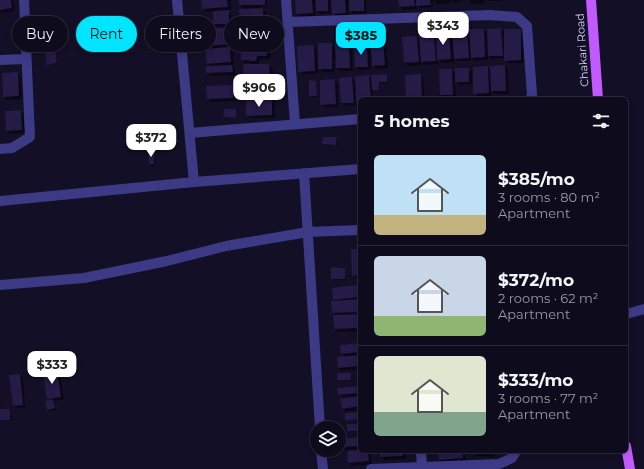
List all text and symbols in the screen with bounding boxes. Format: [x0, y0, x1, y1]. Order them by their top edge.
pin: $343 [419, 12, 467, 46]
street label: Chakari Road [572, 13, 592, 87]
chip: Buy [12, 16, 68, 52]
chip: Rent [76, 16, 137, 52]
chip: Filters [145, 16, 216, 52]
chip: New [224, 16, 284, 52]
text: $343 [427, 17, 459, 33]
pin: $385 [337, 22, 385, 56]
text: $385 [345, 27, 377, 43]
pin: $906 [235, 74, 283, 108]
text: $906 [242, 79, 276, 95]
icon: filters [590, 110, 612, 132]
text: 5 homes [374, 111, 450, 131]
pin: $372 [127, 124, 175, 158]
text: $372 [135, 129, 167, 145]
text: $385/mo [498, 169, 575, 189]
icon: home [406, 171, 454, 219]
text: 3 rooms · 80 m² [498, 189, 600, 205]
text: Apartment [498, 205, 570, 221]
text: $372/mo [498, 270, 574, 290]
icon: home [406, 272, 454, 320]
text: 2 rooms · 62 m² [498, 290, 598, 306]
text: Apartment [498, 306, 570, 322]
pin: $333 [28, 351, 76, 385]
text: $333 [36, 356, 68, 372]
text: $333/mo [498, 370, 573, 390]
icon: home [406, 372, 454, 420]
text: 3 rooms · 77 m² [498, 390, 598, 406]
text: Apartment [498, 406, 570, 422]
map controls [310, 421, 346, 457]
button: layers [310, 421, 346, 457]

